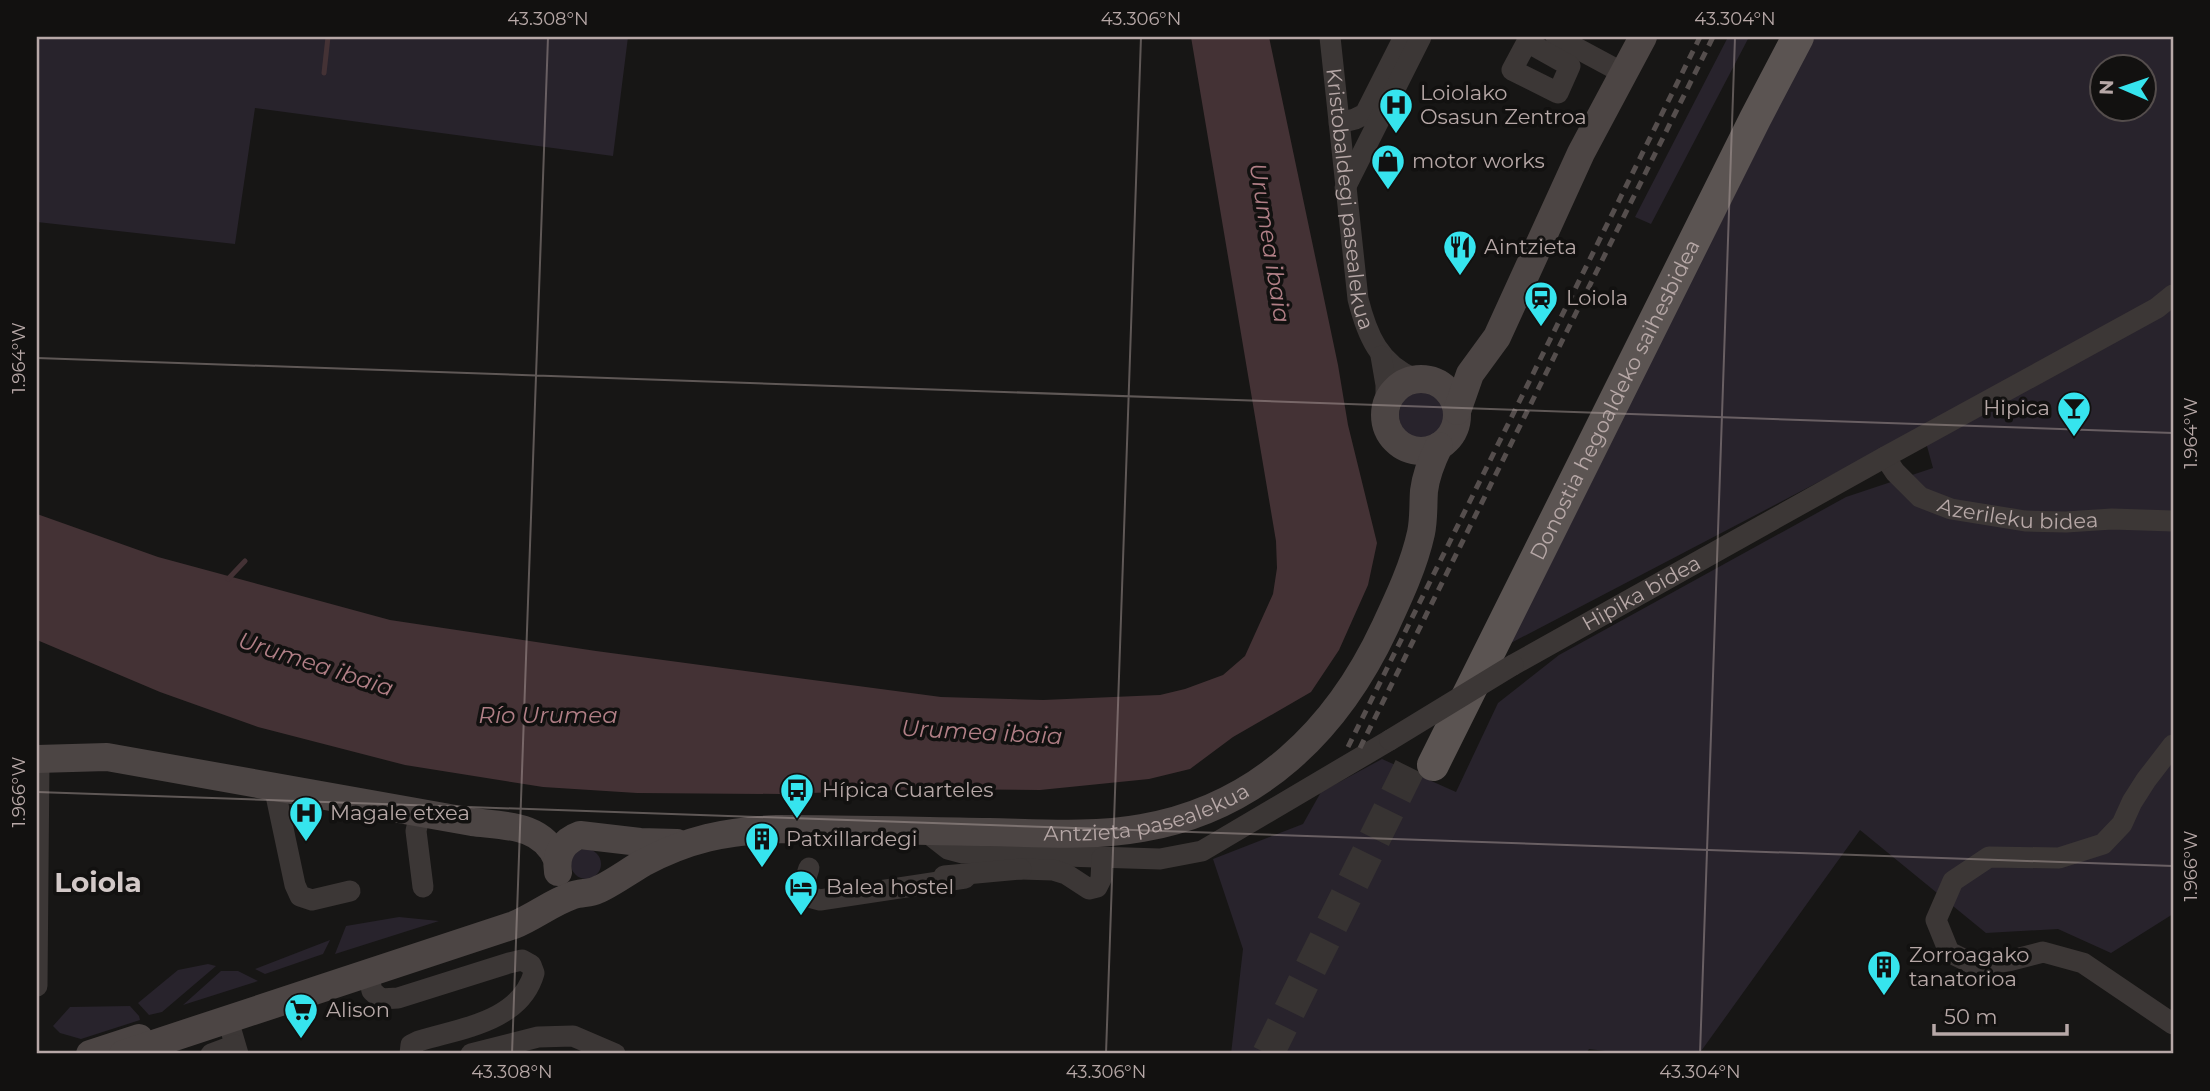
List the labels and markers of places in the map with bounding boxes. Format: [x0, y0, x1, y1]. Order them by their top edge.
place label: Loiolako Osasun Zentroa [1420, 80, 1587, 129]
hospital icon: Loiolako Osasun Zentroa [1377, 86, 1415, 135]
shop icon: motor works [1369, 142, 1407, 191]
place label: motor works [1412, 148, 1545, 173]
restaurant icon: Aintzieta [1441, 228, 1479, 277]
place label: Aintzieta [1484, 234, 1577, 259]
station icon: Loiola [1522, 279, 1560, 328]
place label: Loiola [1566, 285, 1628, 310]
bar icon: Hipica [2055, 389, 2093, 438]
place label: Hipica [1983, 395, 2050, 420]
bus stop icon: Hípica Cuarteles [778, 771, 816, 820]
place label: Hípica Cuarteles [822, 777, 993, 802]
hospital icon: Magale etxea [287, 794, 325, 843]
place label: Magale etxea [330, 800, 470, 825]
building icon: Patxillardegi [743, 820, 781, 869]
place label: Patxillardegi [786, 826, 917, 851]
hotel icon: Balea hostel [782, 868, 820, 917]
place label: Balea hostel [826, 874, 954, 899]
place label: Zorroagako tanatorioa [1909, 942, 2029, 991]
building icon: Zorroagako tanatorioa [1865, 948, 1903, 997]
supermarket icon: Alison [282, 991, 320, 1040]
place label: Alison [326, 997, 390, 1022]

